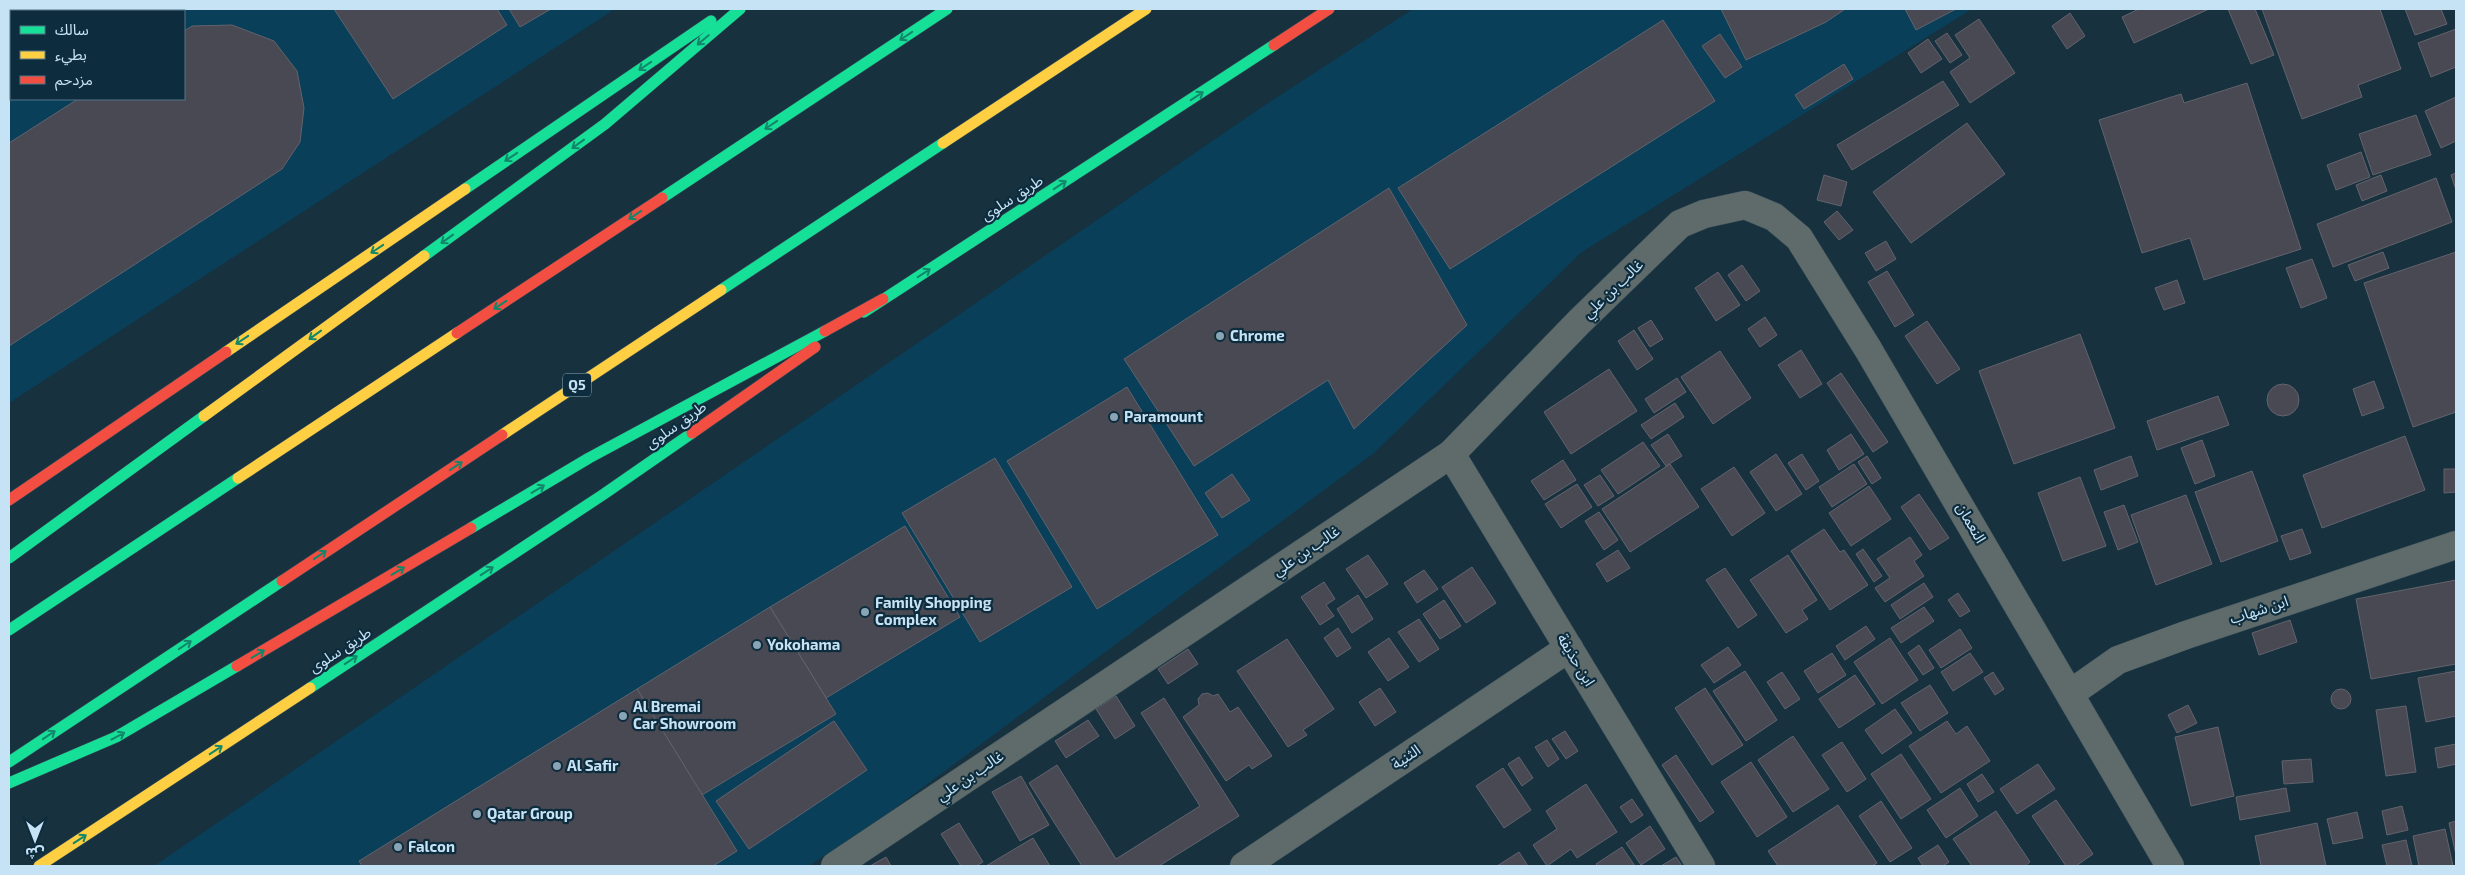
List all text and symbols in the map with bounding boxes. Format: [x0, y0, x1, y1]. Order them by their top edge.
legend [10, 10, 185, 100]
text: سالك [55, 20, 89, 38]
one-way arrow [899, 31, 913, 41]
one-way arrow [697, 35, 710, 46]
text: بطيء [55, 45, 87, 66]
one-way arrow [638, 61, 652, 71]
text: مزدحم [55, 70, 93, 91]
one-way arrow [1189, 91, 1203, 101]
one-way arrow [764, 121, 778, 131]
one-way arrow [571, 139, 585, 149]
one-way arrow [504, 152, 518, 162]
street label: طريق سلوى [977, 170, 1047, 226]
one-way arrow [1053, 179, 1067, 190]
one-way arrow [628, 210, 642, 220]
one-way arrow [441, 234, 454, 245]
one-way arrow [370, 244, 384, 254]
street label: غالب بن علي [1578, 255, 1649, 324]
one-way arrow [916, 267, 930, 277]
one-way arrow [493, 300, 507, 310]
place label: Chrome [1230, 326, 1285, 344]
one-way arrow [308, 330, 322, 340]
marker: Chrome [1214, 330, 1226, 342]
one-way arrow [236, 335, 250, 345]
road number: Q5 [563, 374, 591, 396]
street label: طريق سلوى [641, 397, 711, 453]
place label: Paramount [1124, 407, 1203, 425]
marker: Paramount [1108, 411, 1120, 423]
one-way arrow [449, 460, 463, 471]
one-way arrow [530, 483, 544, 493]
street label: النعمان [1952, 499, 1991, 546]
street label: غالب بن علي [1269, 521, 1345, 582]
one-way arrow [313, 550, 327, 560]
one-way arrow [390, 566, 404, 576]
one-way arrow [480, 566, 494, 576]
street label: ابن شهاب [2227, 591, 2291, 628]
place label: Family Shopping Complex [875, 593, 992, 628]
marker: Family Shopping Complex [859, 606, 871, 618]
street label: طريق سلوى [305, 622, 375, 678]
street label: ابن حذيفة [1553, 630, 1599, 689]
place label: Yokohama [767, 635, 840, 653]
marker: Yokohama [751, 639, 763, 651]
one-way arrow [178, 640, 192, 650]
one-way arrow [250, 648, 264, 658]
one-way arrow [344, 655, 358, 665]
place label: Al Bremai Car Showroom [633, 697, 736, 732]
marker: Al Bremai Car Showroom [617, 710, 629, 722]
one-way arrow [42, 730, 56, 740]
one-way arrow [110, 731, 125, 741]
street label: الثنية [1388, 740, 1423, 772]
one-way arrow [208, 745, 222, 755]
street label: غالب بن علي [933, 746, 1009, 807]
place label: Al Safir [567, 756, 619, 774]
marker: Al Safir [551, 760, 563, 772]
place label: Qatar Group [487, 804, 573, 823]
marker: Qatar Group [471, 808, 483, 820]
north arrow [10, 815, 60, 865]
one-way arrow [73, 834, 87, 845]
place label: Falcon [408, 837, 455, 855]
marker: Falcon [392, 841, 404, 853]
text: ش [25, 845, 45, 862]

